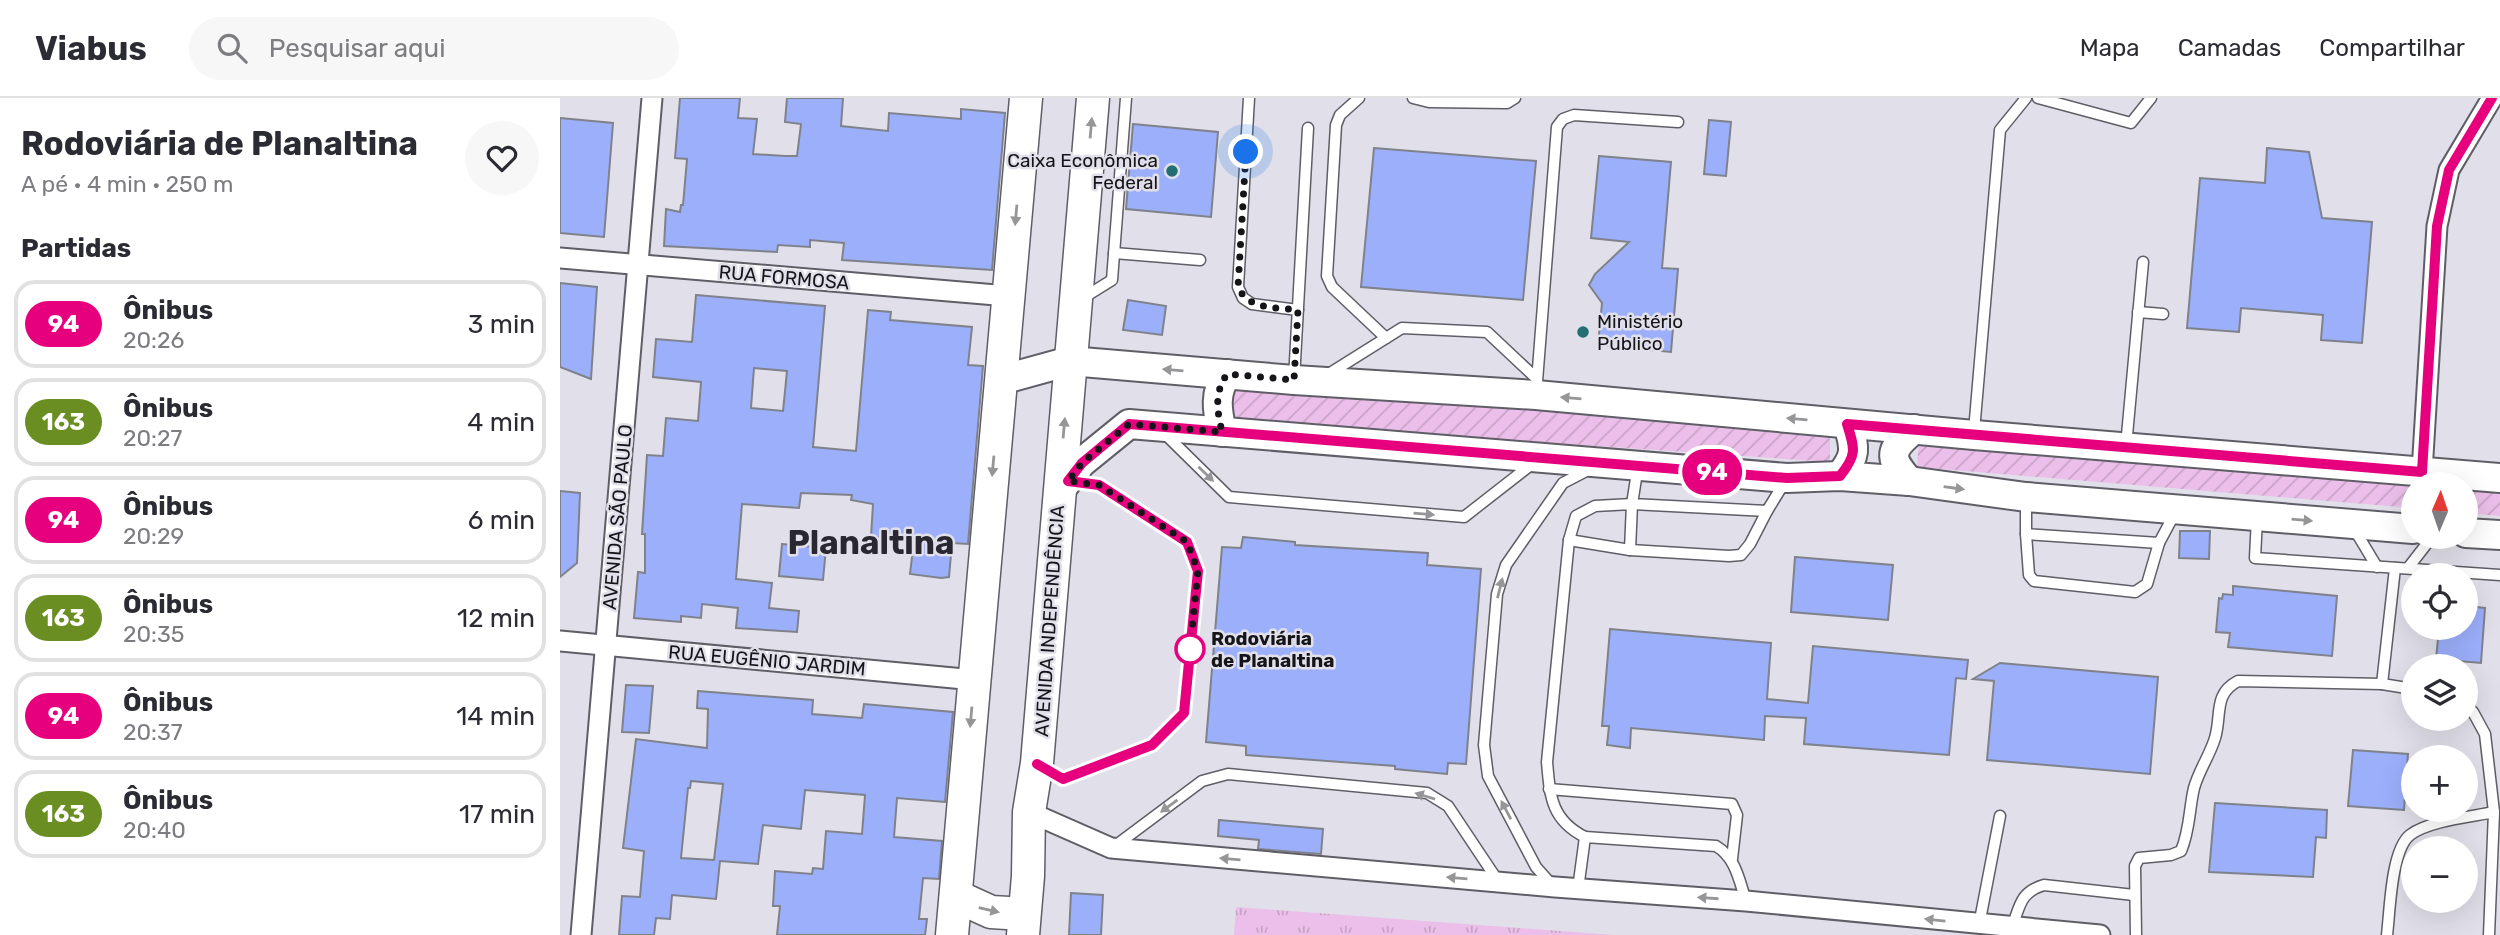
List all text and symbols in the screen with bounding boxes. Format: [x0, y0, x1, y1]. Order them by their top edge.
search box [189, 17, 679, 80]
text: Viabus [35, 29, 147, 68]
icon: search [213, 29, 251, 67]
text: Pesquisar aqui [269, 33, 446, 64]
text: Mapa [2080, 34, 2140, 62]
text: Camadas [2178, 34, 2281, 62]
text: Compartilhar [2319, 34, 2465, 62]
one-way arrow [1086, 117, 1097, 139]
button: heart [465, 121, 539, 195]
text: Rodoviária de Planaltina [21, 124, 418, 163]
your location [1228, 134, 1263, 169]
place label: Caixa Econômica Federal [1007, 149, 1158, 194]
marker: Caixa Econômica Federal [1164, 163, 1180, 179]
text: A pé · 4 min · 250 m [21, 170, 233, 198]
one-way arrow [1010, 204, 1021, 226]
text: Partidas [21, 233, 131, 264]
street label: RUA FORMOSA [718, 260, 850, 295]
text: Ônibus [123, 295, 213, 326]
text: 3 min [468, 309, 535, 340]
text: 94 [48, 310, 79, 338]
place label: Ministério Público [1597, 310, 1683, 355]
marker: Ministério Público [1575, 324, 1591, 340]
text: 20:26 [123, 326, 184, 354]
one-way arrow [1162, 364, 1184, 375]
one-way arrow [1560, 392, 1582, 403]
text: Ônibus [123, 393, 213, 424]
text: 4 min [467, 407, 535, 438]
text: 163 [42, 408, 85, 436]
one-way arrow [1786, 413, 1808, 424]
one-way arrow [1059, 417, 1070, 439]
street label: AVENIDA SÃO PAULO [598, 423, 637, 611]
text: 20:27 [123, 424, 182, 452]
line badge: 94 [1680, 449, 1744, 495]
one-way arrow [987, 455, 998, 477]
text: 94 [1696, 458, 1728, 486]
one-way arrow [1197, 466, 1214, 482]
north arrow [2401, 472, 2478, 550]
map controls [2401, 472, 2478, 913]
one-way arrow [1943, 482, 1965, 493]
text: Ônibus [123, 491, 213, 522]
street label: AVENIDA INDEPENDÊNCIA [1030, 504, 1069, 738]
text: 6 min [468, 505, 535, 536]
text: 94 [48, 506, 79, 534]
one-way arrow [1413, 509, 1435, 520]
one-way arrow [2291, 515, 2313, 526]
text: 20:29 [123, 522, 184, 550]
district label: Planaltina [788, 523, 954, 562]
button: locate [2401, 563, 2478, 640]
one-way arrow [1495, 577, 1505, 598]
text: Ônibus [123, 589, 213, 620]
text: 12 min [457, 603, 535, 634]
text: 163 [42, 604, 85, 632]
text: 20:35 [123, 620, 184, 648]
place label: Rodoviária de Planaltina [1211, 627, 1334, 672]
marker: Rodoviária de Planaltina [1175, 634, 1205, 664]
street label: RUA EUGÊNIO JARDIM [667, 640, 867, 681]
button: layers [2401, 654, 2478, 731]
text: Ônibus [123, 687, 213, 718]
text: 14 min [456, 701, 535, 732]
text: 94 [48, 702, 79, 730]
one-way arrow [966, 706, 977, 728]
text: 20:37 [123, 718, 183, 746]
button: + [2401, 745, 2478, 822]
text: Ônibus [123, 785, 213, 816]
one-way arrow [1414, 790, 1435, 800]
one-way arrow [1160, 798, 1178, 812]
text: 17 min [459, 799, 535, 830]
text: 163 [42, 800, 85, 828]
one-way arrow [1500, 800, 1512, 820]
text: 20:40 [123, 816, 186, 844]
button: − [2401, 836, 2478, 913]
one-way arrow [1219, 853, 1241, 864]
one-way arrow [1446, 873, 1468, 884]
one-way arrow [1697, 892, 1719, 903]
one-way arrow [978, 904, 1000, 915]
one-way arrow [1923, 914, 1945, 925]

